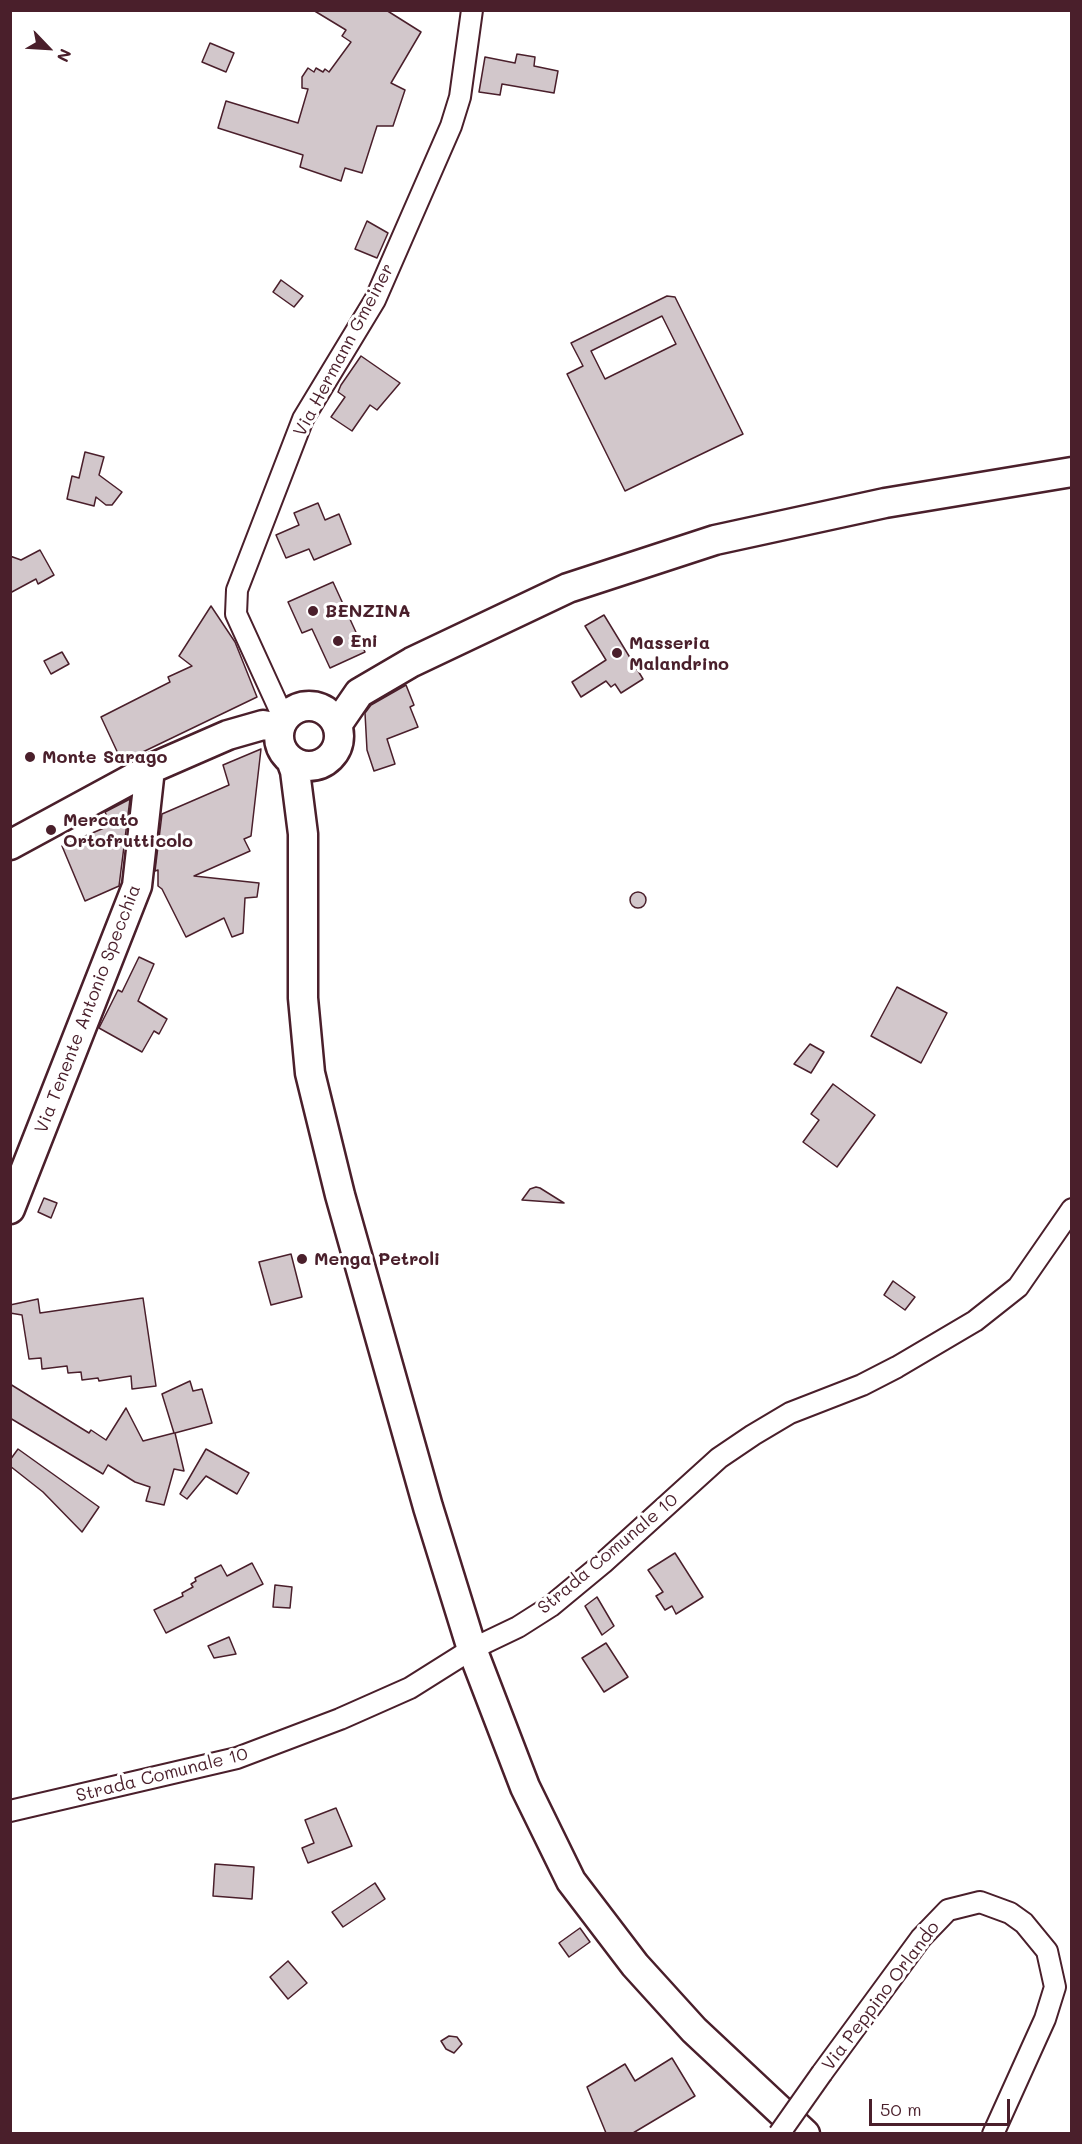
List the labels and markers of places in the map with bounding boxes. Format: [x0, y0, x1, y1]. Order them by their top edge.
place label: BENZINA [325, 600, 410, 622]
marker: BENZINA [306, 604, 320, 618]
place label: Eni [350, 630, 378, 652]
place label: Masseria Malandrino [629, 632, 729, 674]
marker: Eni [331, 634, 345, 648]
marker: Masseria Malandrino [610, 646, 624, 660]
place label: Monte Sarago [42, 746, 167, 768]
marker: Monte Sarago [23, 750, 37, 764]
place label: Mercato Ortofrutticolo [63, 809, 193, 852]
marker: Mercato Ortofrutticolo [44, 823, 58, 837]
place label: Menga Petroli [314, 1248, 440, 1270]
marker: Menga Petroli [295, 1252, 309, 1266]

